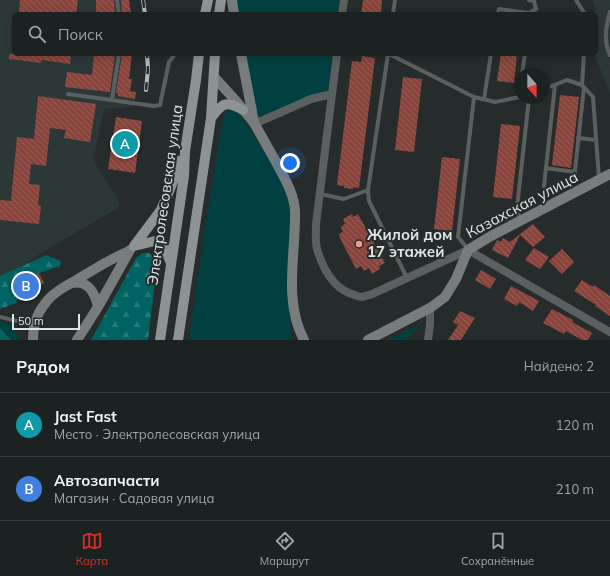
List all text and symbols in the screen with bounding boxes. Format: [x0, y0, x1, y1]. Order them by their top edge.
search box [12, 12, 598, 56]
icon: search [26, 23, 48, 45]
text: Поиск [58, 25, 103, 44]
north arrow [514, 68, 550, 104]
street label: Электролесовская улица [142, 103, 187, 287]
pin: A [112, 129, 138, 159]
your location [280, 153, 300, 173]
street label: Казахская улица [462, 167, 581, 242]
place label: Жилой дом 17 этажей [367, 225, 452, 261]
marker: Жилой дом 17 этажей [354, 239, 364, 249]
pin: B [13, 271, 39, 301]
scale bar [12, 312, 80, 331]
text: 50 m [18, 314, 44, 328]
text: Рядом [16, 356, 70, 377]
text: Найдено: 2 [524, 358, 594, 374]
text: Jast Fast [54, 407, 117, 426]
text: A [24, 417, 34, 433]
text: 120 m [556, 417, 594, 433]
text: Место · Электролесовская улица [54, 426, 260, 442]
text: Автозапчасти [54, 471, 160, 490]
text: B [25, 481, 33, 497]
text: 210 m [556, 481, 594, 497]
text: Магазин · Садовая улица [54, 490, 214, 506]
tab: Карта [76, 530, 108, 568]
tab: Маршрут [260, 530, 309, 568]
tab: Сохранённые [461, 530, 534, 568]

